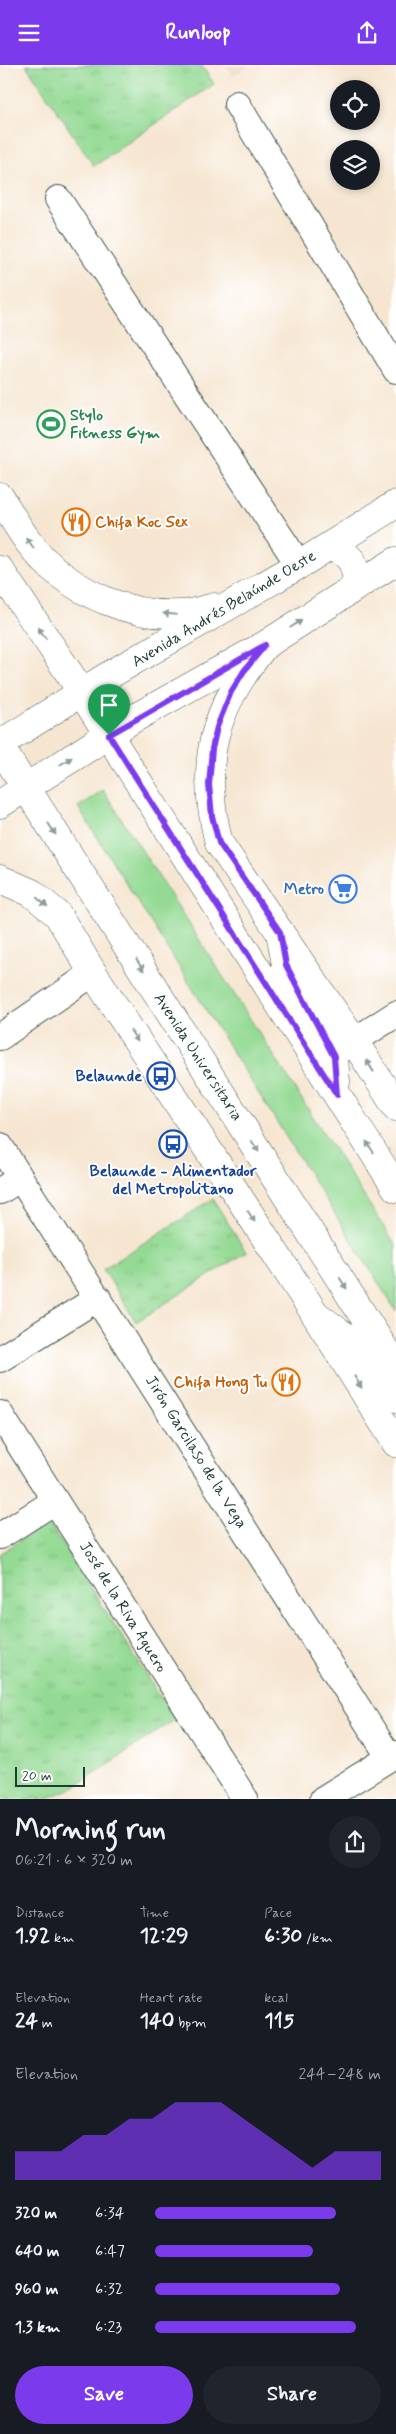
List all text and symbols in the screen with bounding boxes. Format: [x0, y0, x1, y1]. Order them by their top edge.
icon: menu [15, 19, 43, 47]
text: Runloop [165, 19, 231, 47]
icon: share [353, 19, 381, 47]
map controls [330, 80, 380, 190]
button: locate [330, 80, 380, 130]
button: layers [330, 140, 380, 190]
place label: Stylo Fitness Gym [70, 405, 160, 444]
sports icon: Stylo Fitness Gym [36, 409, 66, 439]
restaurant icon: Chifa Koc Sex [61, 507, 91, 537]
place label: Chifa Koc Sex [95, 512, 188, 533]
one-way arrow [25, 536, 35, 550]
street label: Avenida Andrés Belaúnde Oeste [128, 546, 320, 672]
one-way arrow [161, 609, 177, 617]
one-way arrow [290, 620, 303, 629]
one-way arrow [37, 626, 47, 640]
pin [88, 684, 130, 735]
icon: arrive [95, 691, 123, 719]
one-way arrow [60, 757, 73, 766]
one-way arrow [47, 822, 56, 835]
supermarket icon: Metro [328, 874, 358, 904]
place label: Metro [284, 879, 324, 900]
one-way arrow [36, 897, 49, 908]
one-way arrow [135, 959, 144, 972]
street label: Avenida Universitaria [149, 989, 247, 1125]
one-way arrow [129, 1029, 138, 1042]
one-way arrow [365, 1059, 375, 1073]
bus stop icon: Belaunde [146, 1061, 176, 1091]
place label: Belaunde [75, 1066, 142, 1087]
bus stop icon: Belaunde - Alimentador del Metropolitano [158, 1129, 188, 1159]
one-way arrow [250, 1140, 260, 1153]
one-way arrow [365, 1140, 374, 1153]
place label: Belaunde - Alimentador del Metropolitano [90, 1161, 257, 1200]
one-way arrow [246, 1209, 256, 1222]
one-way arrow [338, 1277, 347, 1290]
restaurant icon: Chifa Hong Tu [271, 1367, 301, 1397]
street label: Jirón Garcilaso de la Vega [140, 1371, 252, 1533]
place label: Chifa Hong Tu [173, 1372, 268, 1395]
one-way arrow [353, 1375, 362, 1389]
street label: José de la Riva Aguero [74, 1538, 172, 1677]
scale bar [15, 1764, 85, 1787]
text: 20 m [22, 1767, 52, 1785]
text: Morning run [15, 1812, 166, 1849]
button: share [329, 1816, 381, 1868]
text: 06:21 · 6 × 320 m [15, 1850, 133, 1871]
text: Distance [15, 1904, 64, 1922]
text: Time [140, 1904, 169, 1922]
text: Pace [264, 1904, 292, 1922]
text: 1.92 [15, 1922, 50, 1950]
text: 12:29 [140, 1922, 189, 1950]
text: 6:30 [264, 1922, 302, 1950]
text: km [50, 1929, 74, 1947]
text: /km [302, 1929, 333, 1947]
text: Elevation [15, 1989, 70, 2007]
text: Heart rate [140, 1989, 203, 2007]
text: kcal [264, 1989, 288, 2007]
text: 24 [15, 2007, 38, 2035]
text: 140 [140, 2007, 174, 2035]
text: 115 [264, 2007, 294, 2035]
text: m [38, 2014, 53, 2032]
text: bpm [174, 2014, 206, 2032]
text: Elevation [15, 2064, 78, 2085]
text: 244–248 m [298, 2064, 381, 2085]
text: 320 m [15, 2203, 57, 2224]
text: 6:34 [95, 2203, 124, 2224]
text: 640 m [15, 2241, 60, 2262]
text: 6:47 [95, 2241, 125, 2262]
text: 960 m [15, 2279, 58, 2300]
text: 6:32 [95, 2279, 123, 2300]
text: 1.3 km [15, 2317, 60, 2338]
text: 6:23 [95, 2317, 122, 2338]
button: Save [15, 2366, 193, 2424]
button: Share [203, 2366, 381, 2424]

